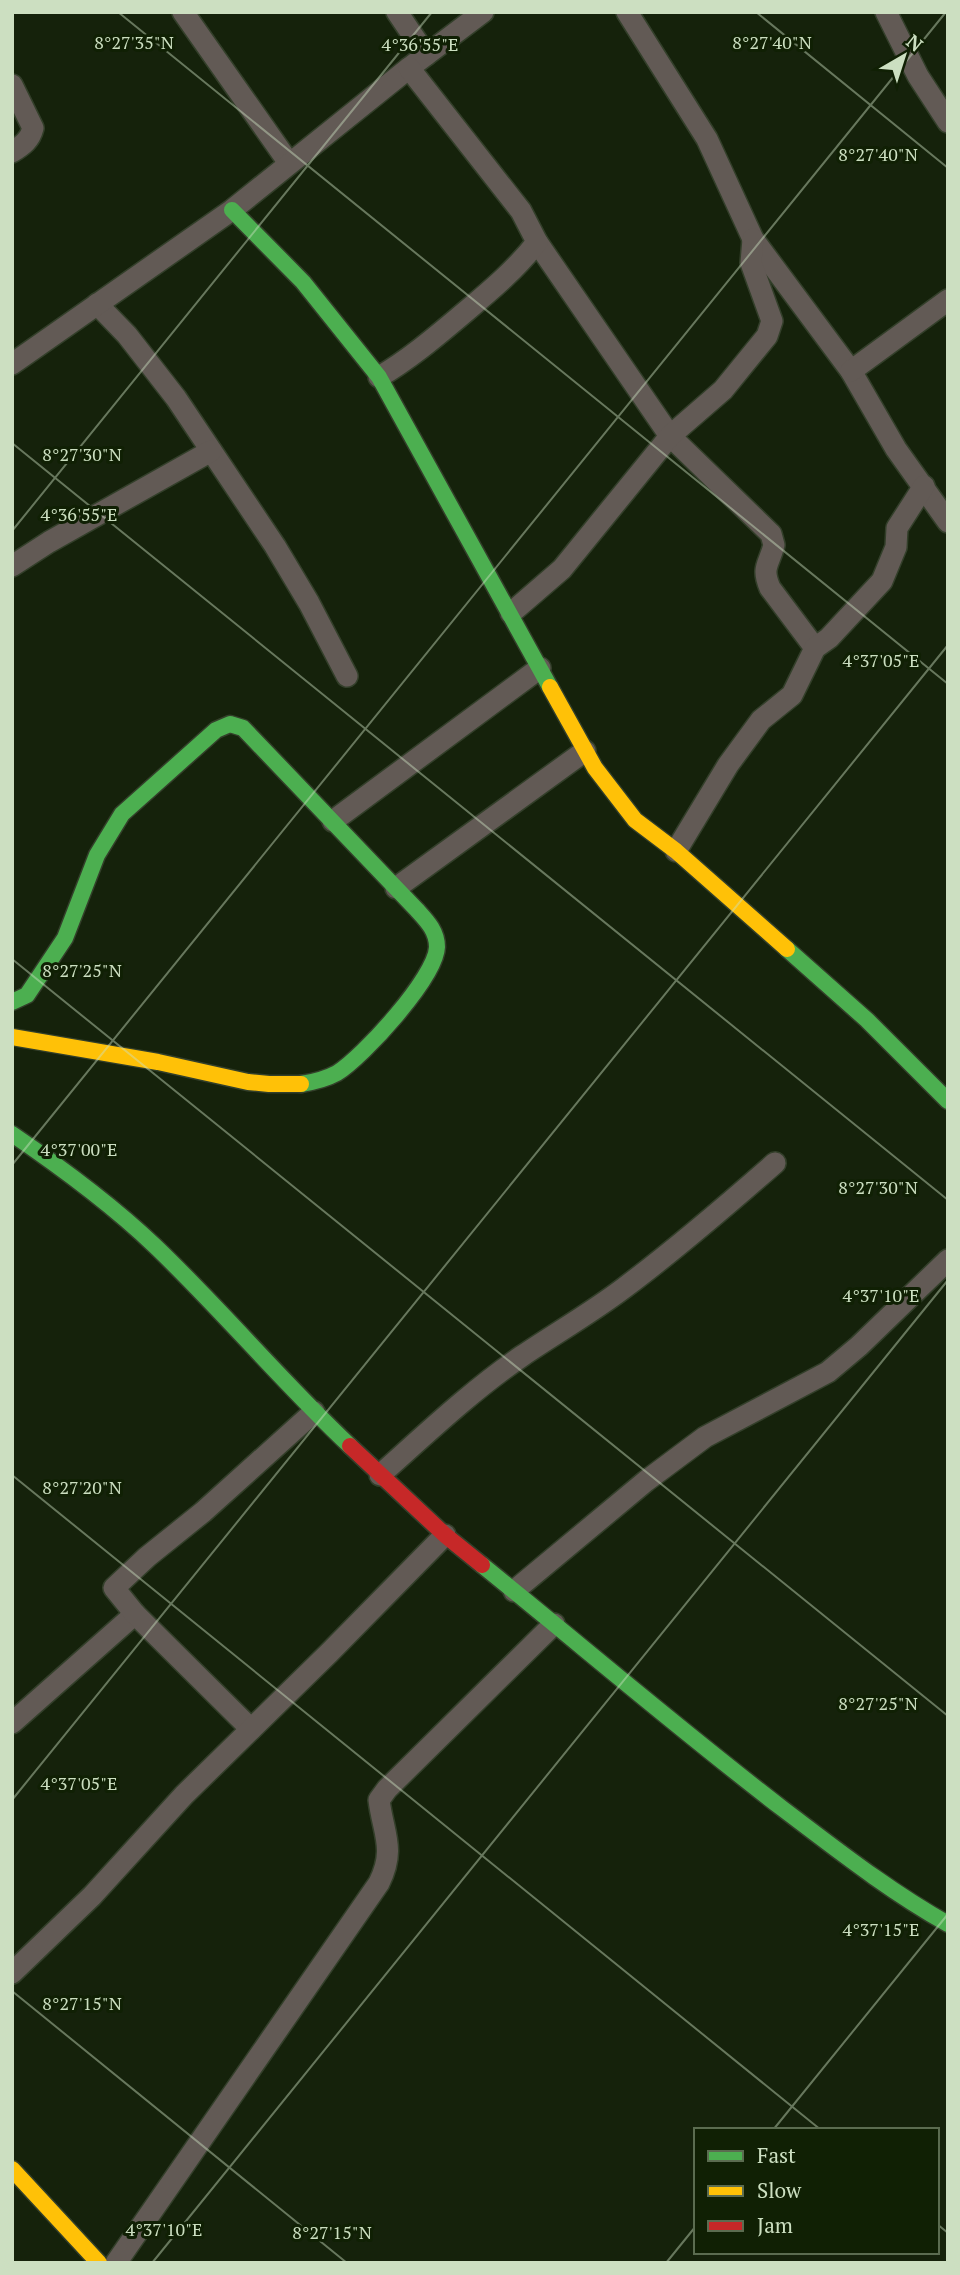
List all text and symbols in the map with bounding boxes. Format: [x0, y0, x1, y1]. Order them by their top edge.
north arrow [869, 21, 939, 91]
text: N [902, 28, 929, 57]
text: 8°27'35"N [94, 30, 174, 54]
text: 8°27'40"N [732, 30, 812, 54]
text: 4°36'55"E [382, 32, 458, 56]
text: 8°27'40"N [838, 142, 918, 166]
text: 8°27'30"N [42, 442, 122, 466]
text: 4°36'55"E [41, 502, 117, 526]
text: 4°37'05"E [843, 648, 919, 672]
text: 8°27'25"N [42, 958, 122, 982]
text: 4°37'00"E [41, 1137, 117, 1161]
text: 8°27'30"N [838, 1175, 918, 1199]
text: 4°37'10"E [843, 1283, 919, 1307]
text: 8°27'20"N [42, 1475, 122, 1499]
text: 8°27'25"N [838, 1691, 918, 1715]
text: 4°37'05"E [41, 1771, 117, 1795]
text: 4°37'15"E [843, 1917, 919, 1941]
text: 8°27'15"N [42, 1991, 122, 2015]
legend [694, 2128, 939, 2254]
text: Fast [757, 2141, 796, 2169]
text: Slow [757, 2176, 802, 2204]
text: Jam [757, 2211, 793, 2239]
text: 4°37'10"E [126, 2217, 202, 2241]
text: 8°27'15"N [292, 2220, 372, 2244]

